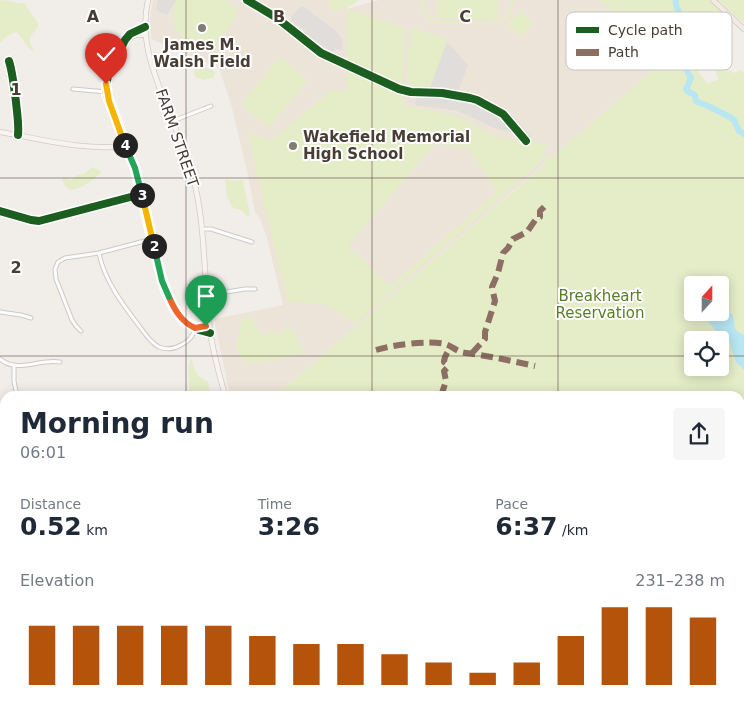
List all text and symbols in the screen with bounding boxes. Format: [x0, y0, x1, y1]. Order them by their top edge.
text: A [87, 7, 100, 26]
text: B [273, 7, 285, 26]
text: C [459, 7, 471, 26]
legend [566, 12, 732, 70]
marker: James M. Walsh Field [196, 22, 208, 34]
text: Cycle path [608, 22, 683, 38]
pin [85, 33, 127, 84]
place label: James M. Walsh Field [153, 36, 251, 71]
icon: check [92, 40, 120, 68]
text: Path [608, 44, 639, 60]
text: 1 [10, 80, 22, 99]
street label: FARM STREET [152, 86, 203, 190]
place label: Wakefield Memorial High School [303, 128, 470, 163]
pin: 4 [112, 132, 138, 158]
text: 4 [121, 137, 130, 153]
marker: Wakefield Memorial High School [287, 140, 299, 152]
pin: 3 [130, 182, 154, 208]
text: 3 [138, 187, 147, 203]
pin: 2 [142, 234, 166, 258]
text: 2 [150, 238, 159, 254]
text: 2 [10, 258, 22, 277]
pin [185, 275, 227, 326]
north arrow [684, 276, 729, 321]
map controls [684, 276, 729, 376]
icon: arrive [192, 282, 220, 310]
park label: Breakheart Reservation [556, 287, 645, 322]
button: locate [684, 331, 729, 376]
text: Morning run [20, 407, 214, 440]
button: share [673, 408, 725, 460]
text: 06:01 [20, 443, 66, 462]
text: Distance [20, 496, 81, 512]
text: Time [258, 496, 292, 512]
text: Pace [495, 496, 528, 512]
text: 0.52 [20, 512, 82, 541]
text: 3:26 [258, 512, 320, 541]
text: 6:37 [495, 512, 558, 541]
text: km [82, 522, 108, 538]
text: /km [558, 522, 588, 538]
text: Elevation [20, 571, 94, 590]
text: 231–238 m [635, 571, 725, 590]

